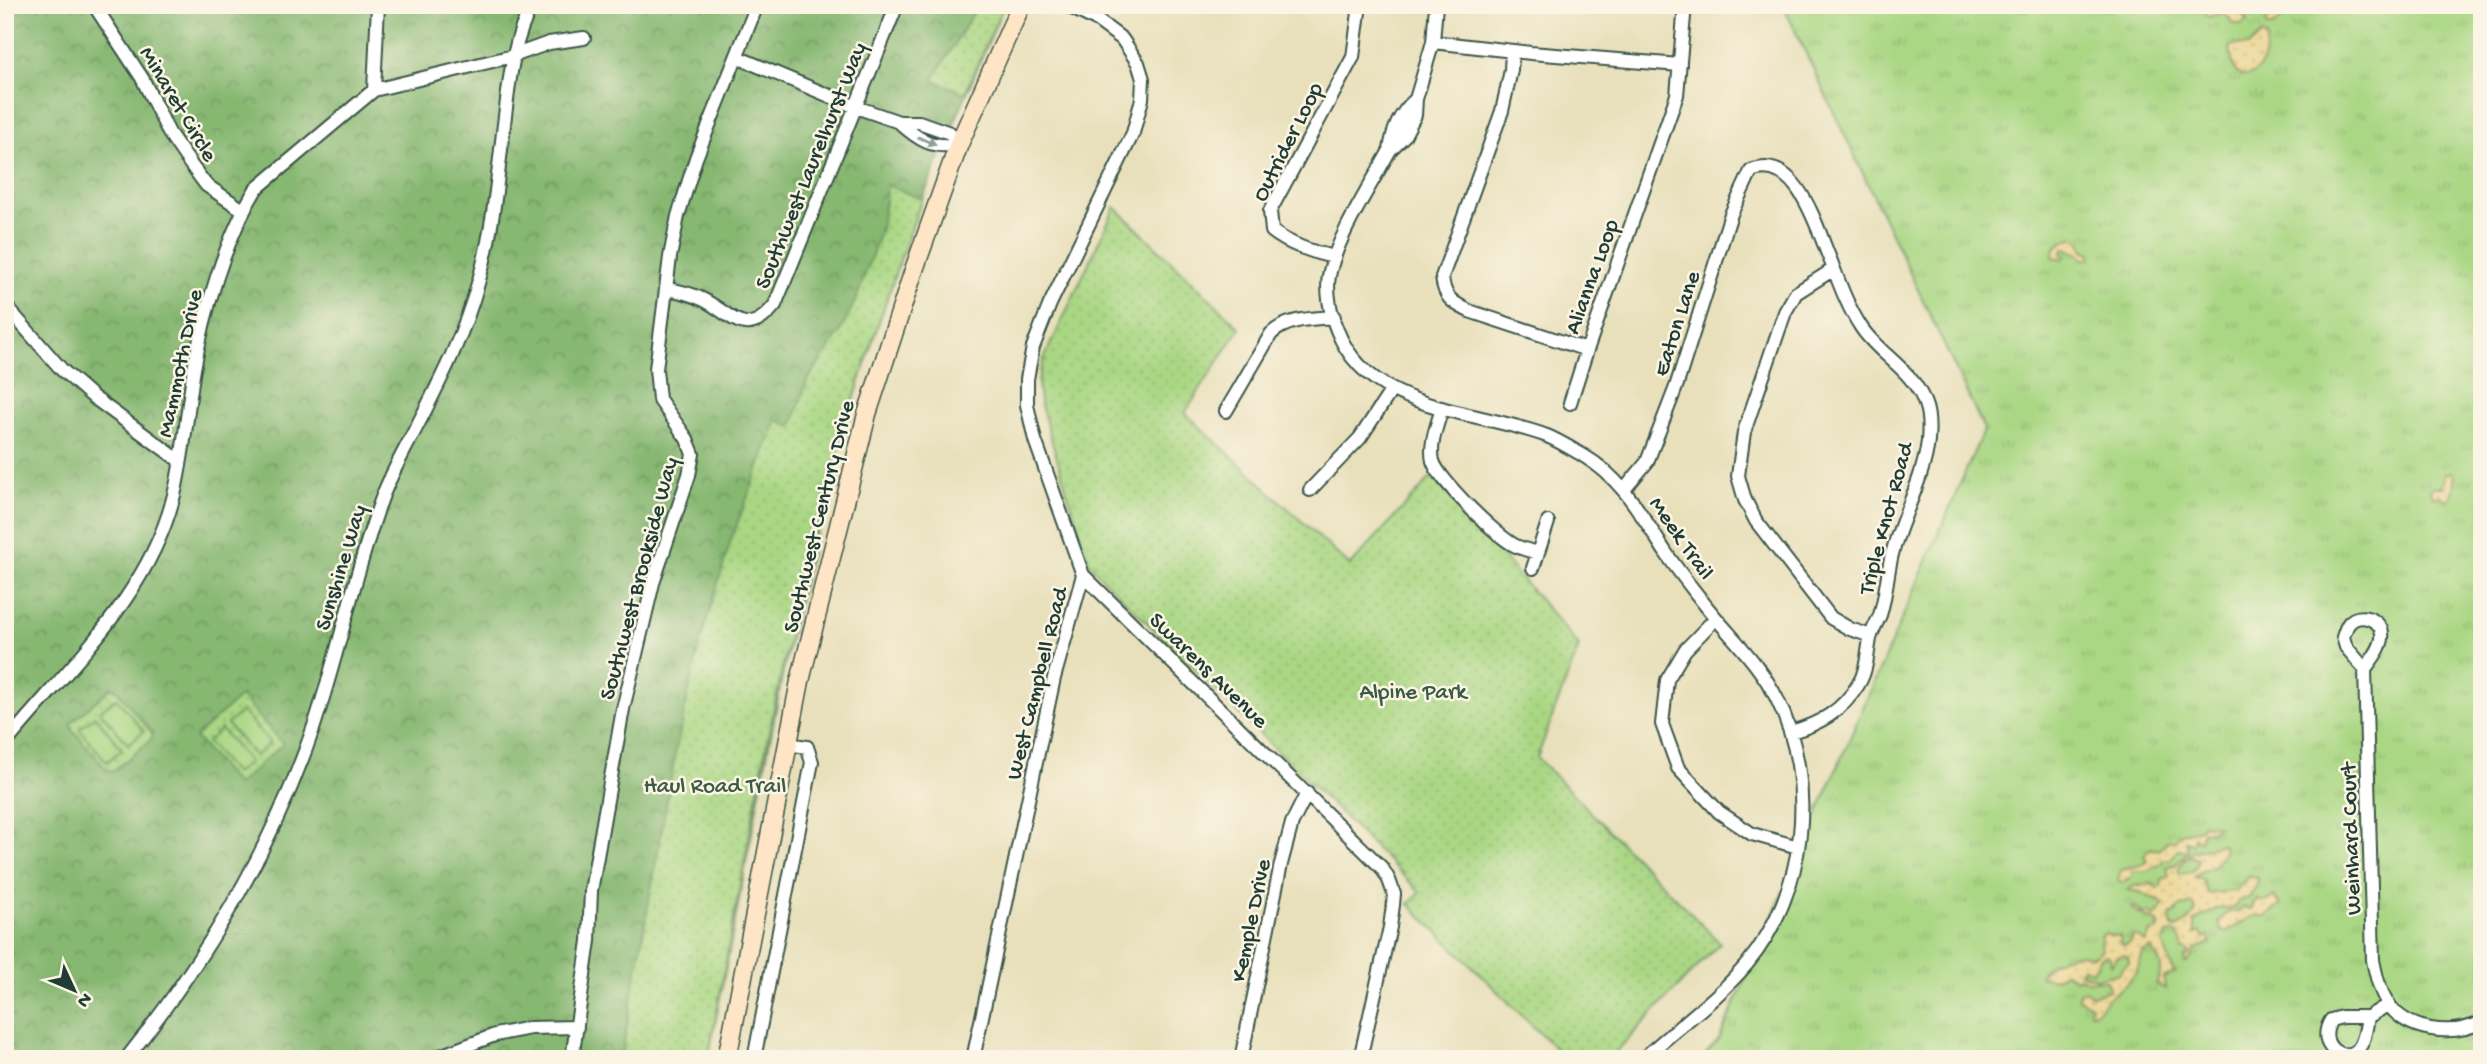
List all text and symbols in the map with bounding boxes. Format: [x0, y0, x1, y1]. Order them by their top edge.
street label: Southwest Laurelhurst Way [750, 39, 874, 293]
street label: Minaret Circle [132, 42, 223, 168]
street label: Outrider Loop [1248, 79, 1331, 207]
one-way arrow [917, 135, 937, 147]
street label: Alianna Loop [1560, 216, 1627, 338]
street label: Eaton Lane [1649, 267, 1708, 380]
street label: Mammoth Drive [153, 286, 211, 440]
street label: Southwest Century Drive [778, 397, 863, 636]
street label: Triple Knot Road [1854, 438, 1921, 600]
street label: Southwest Brookside Way [595, 455, 686, 703]
street label: Meek Trail [1642, 492, 1718, 586]
street label: Sunshine Way [310, 502, 374, 634]
street label: West Campbell Road [1001, 583, 1076, 783]
street label: Swarens Avenue [1142, 608, 1274, 736]
park label: Alpine Park [1359, 680, 1469, 707]
street label: Weinhard Court [2336, 761, 2369, 915]
park label: Haul Road Trail [644, 774, 786, 801]
street label: Kemple Drive [1226, 856, 1279, 985]
north arrow [38, 956, 108, 1026]
text: N [71, 987, 96, 1012]

